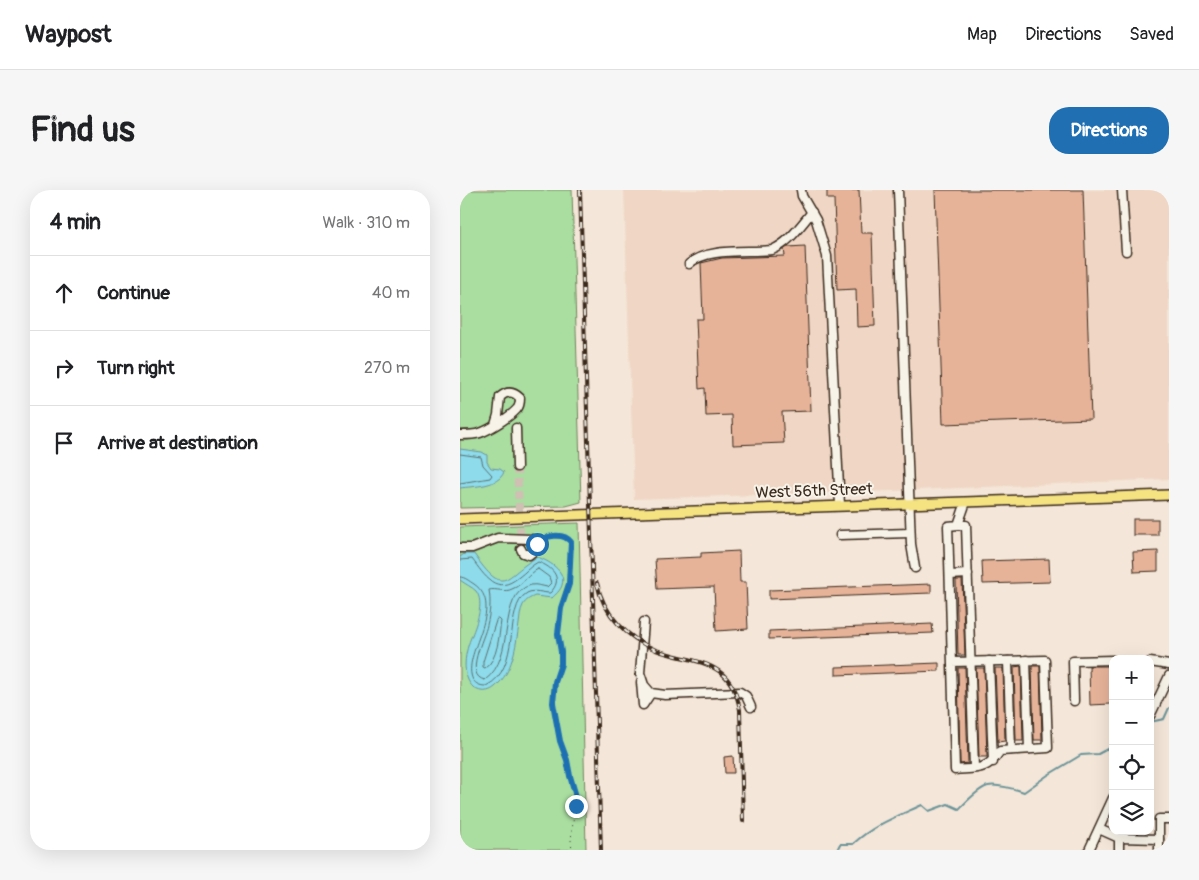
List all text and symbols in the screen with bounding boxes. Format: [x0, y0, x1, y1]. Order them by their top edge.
text: Waypost [25, 20, 112, 49]
text: Map [967, 23, 997, 46]
text: Directions [1025, 23, 1101, 46]
text: Saved [1129, 23, 1174, 46]
button: Directions [1049, 107, 1169, 154]
text: Find us [30, 108, 135, 152]
text: 4 min [50, 209, 101, 236]
text: Walk · 310 m [323, 213, 410, 233]
icon: ahead [50, 279, 78, 307]
text: Continue [97, 281, 170, 305]
text: 40 m [372, 283, 410, 303]
icon: right [50, 354, 78, 382]
text: Turn right [97, 356, 175, 380]
text: 270 m [364, 358, 410, 378]
icon: arrive [50, 429, 78, 457]
text: Arrive at destination [97, 431, 258, 455]
street label: West 56th Street [755, 479, 874, 503]
route start [526, 533, 549, 556]
map controls [1109, 655, 1154, 835]
button: + [1109, 655, 1154, 700]
button: − [1109, 700, 1154, 745]
button: locate [1109, 745, 1154, 790]
button: layers [1109, 790, 1154, 835]
route end [565, 795, 588, 818]

